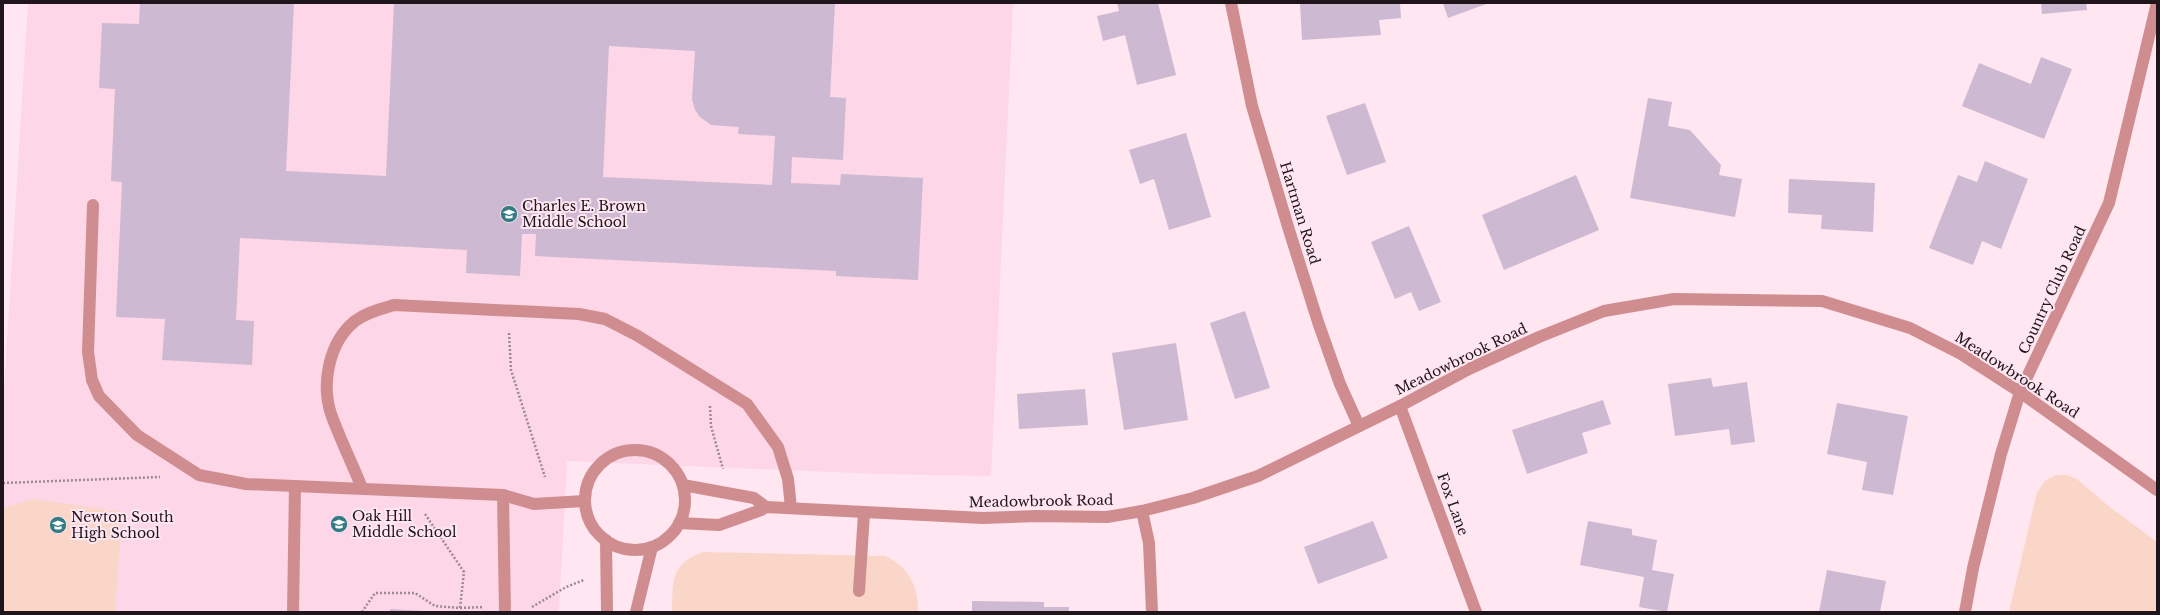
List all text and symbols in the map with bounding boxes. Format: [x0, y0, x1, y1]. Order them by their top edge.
street label: Hartman Road [1276, 160, 1324, 267]
place label: Charles E. Brown Middle School [522, 197, 646, 231]
school or university icon: Charles E. Brown Middle School [499, 204, 519, 224]
street label: Country Club Road [2014, 222, 2090, 357]
street label: Meadowbrook Road [1392, 319, 1530, 399]
street label: Meadowbrook Road [1951, 328, 2083, 422]
street label: Fox Lane [1433, 470, 1473, 538]
street label: Meadowbrook Road [969, 491, 1114, 511]
place label: Oak Hill Middle School [352, 507, 457, 541]
place label: Newton South High School [71, 508, 174, 542]
school or university icon: Oak Hill Middle School [329, 514, 349, 534]
school or university icon: Newton South High School [48, 515, 68, 535]

